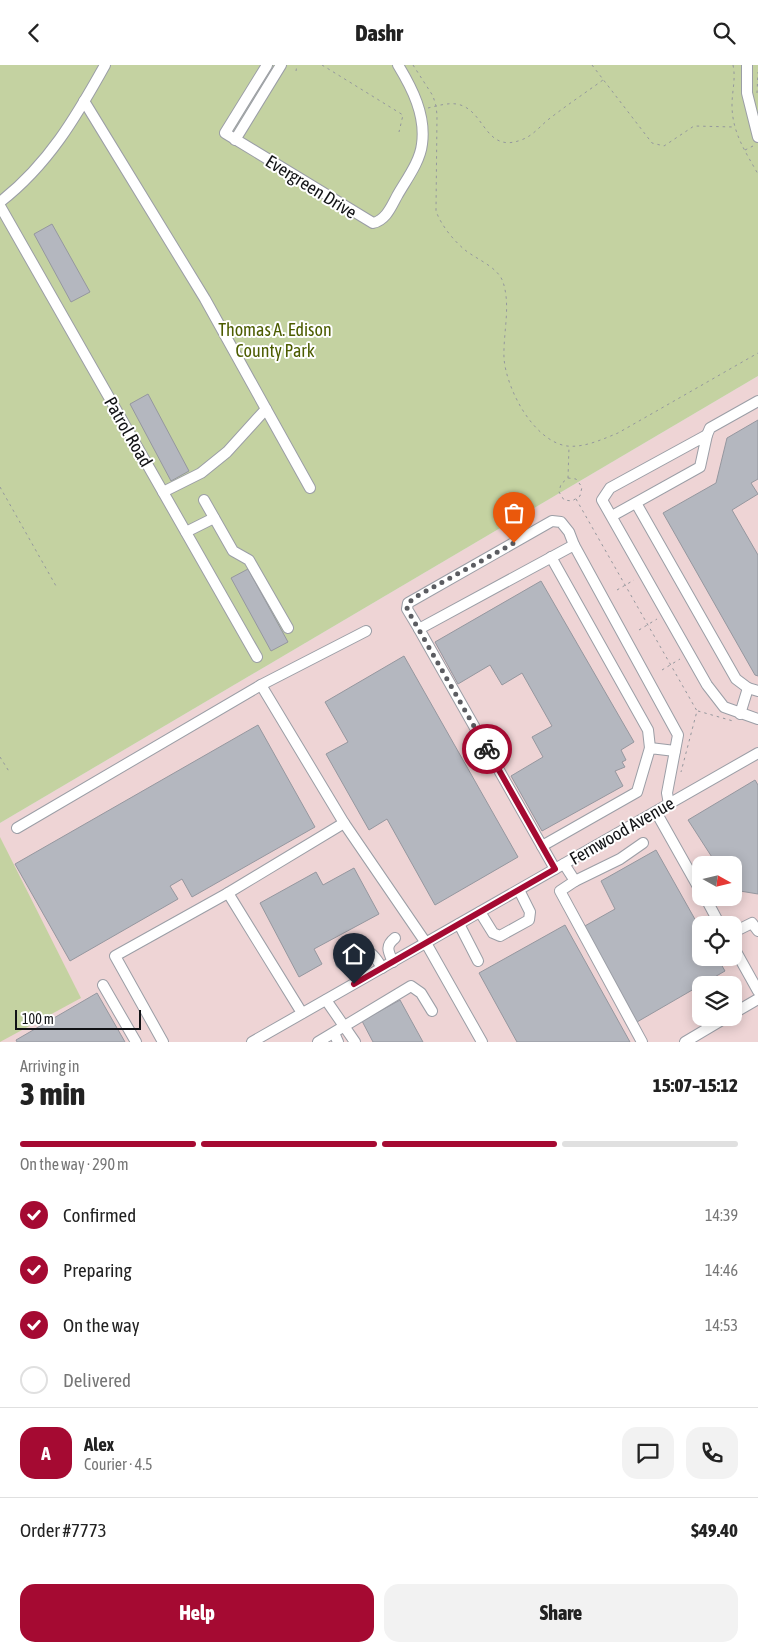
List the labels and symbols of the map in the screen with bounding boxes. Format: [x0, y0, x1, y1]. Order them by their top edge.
street label: Evergreen Drive [262, 150, 361, 223]
park label: Thomas A. Edison County Park [218, 319, 332, 361]
street label: Patrol Road [100, 393, 157, 471]
pin [493, 492, 535, 543]
courier [462, 724, 512, 774]
street label: Fernwood Avenue [566, 792, 678, 869]
north arrow [692, 856, 742, 906]
pin [333, 933, 375, 984]
scale bar [15, 1007, 141, 1030]

